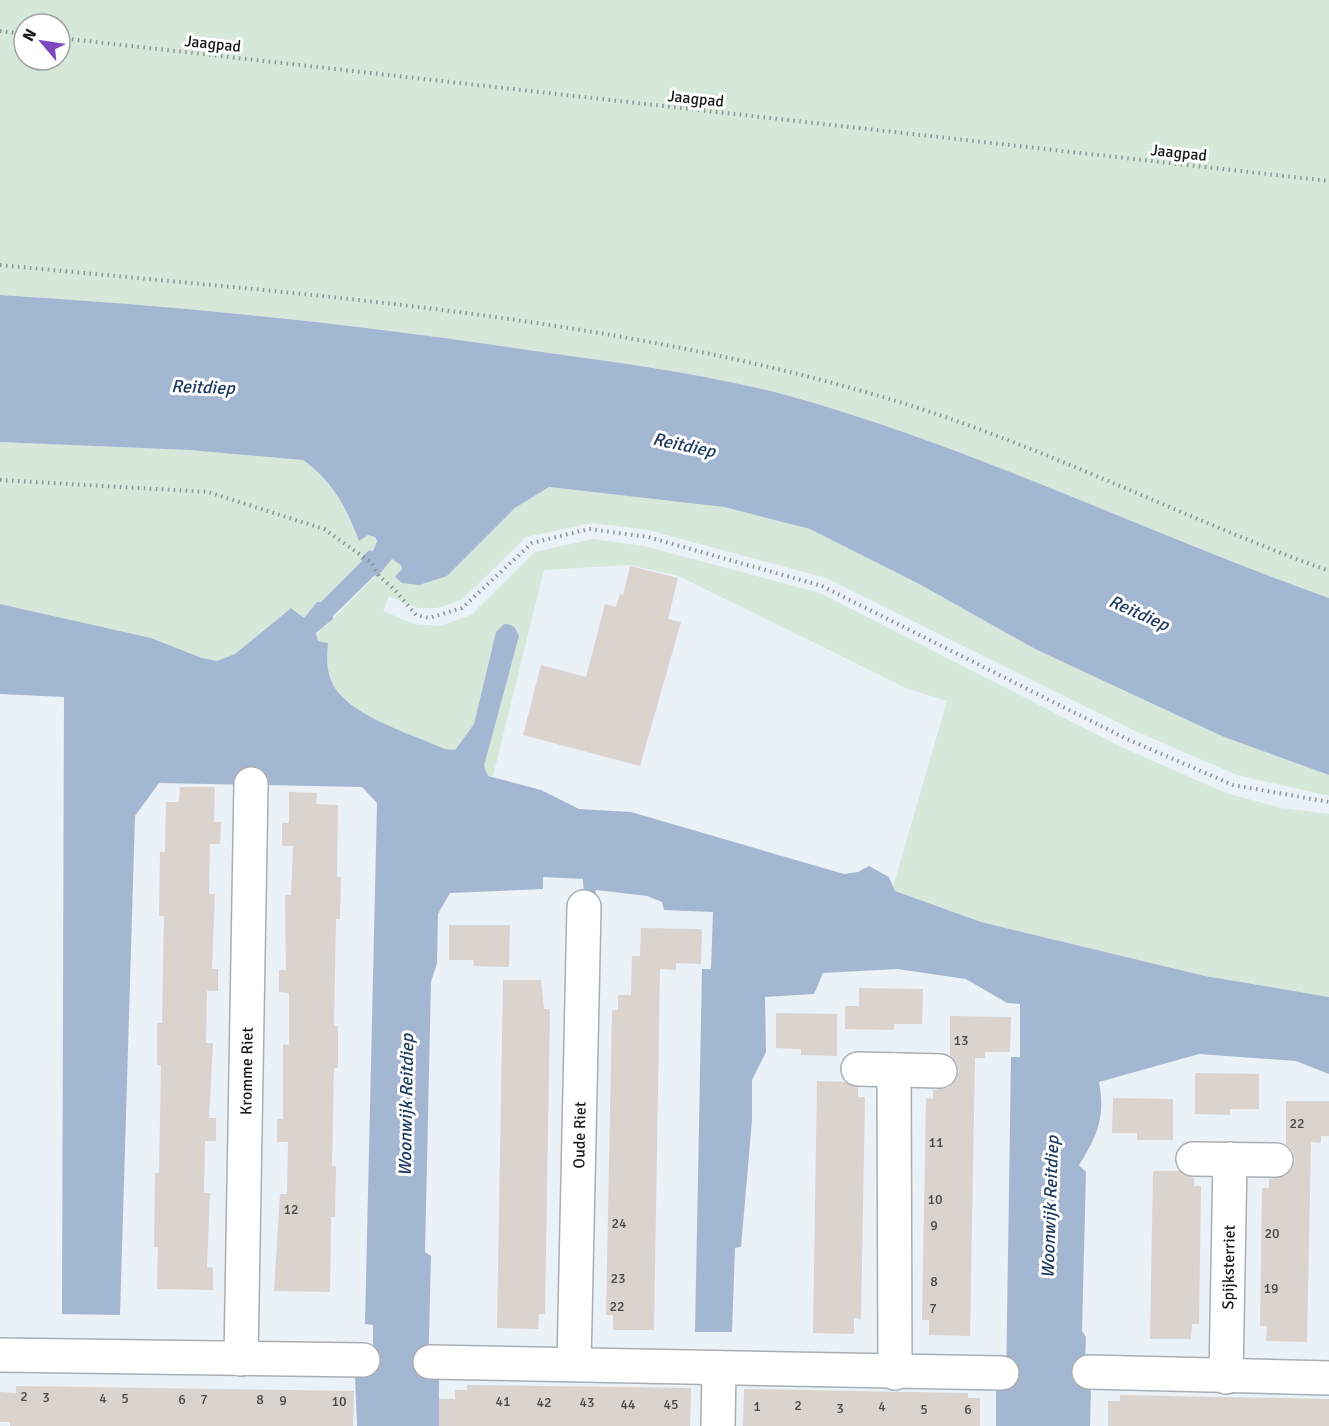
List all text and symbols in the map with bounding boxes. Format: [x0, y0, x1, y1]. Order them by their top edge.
north arrow [12, 12, 72, 72]
text: N [18, 25, 41, 45]
street label: Jaagpad [184, 31, 242, 57]
street label: Jaagpad [667, 86, 725, 112]
street label: Jaagpad [1150, 140, 1208, 166]
water label: Reitdiep [171, 375, 237, 399]
water label: Reitdiep [651, 428, 719, 463]
water label: Reitdiep [1106, 590, 1174, 637]
street label: Kromme Riet [236, 1026, 258, 1115]
water label: Woonwijk Reitdiep [394, 1032, 418, 1176]
house number: 13 [953, 1032, 969, 1049]
street label: Oude Riet [569, 1101, 591, 1169]
house number: 22 [1289, 1115, 1305, 1132]
house number: 11 [928, 1134, 944, 1151]
water label: Woonwijk Reitdiep [1037, 1134, 1064, 1279]
house number: 10 [927, 1191, 943, 1208]
house number: 12 [283, 1201, 299, 1218]
house number: 24 [611, 1215, 627, 1232]
house number: 9 [930, 1217, 938, 1234]
street label: Spijksterriet [1218, 1224, 1240, 1310]
house number: 20 [1264, 1225, 1280, 1242]
house number: 23 [610, 1270, 626, 1287]
house number: 8 [930, 1273, 938, 1290]
house number: 19 [1263, 1280, 1279, 1297]
house number: 22 [609, 1298, 625, 1315]
house number: 7 [929, 1300, 937, 1317]
house number: 2 [20, 1388, 28, 1405]
house number: 3 [42, 1389, 50, 1406]
house number: 4 [99, 1390, 107, 1407]
house number: 5 [121, 1390, 129, 1407]
house number: 6 [178, 1391, 186, 1408]
house number: 7 [200, 1391, 208, 1408]
house number: 8 [256, 1391, 264, 1408]
house number: 9 [279, 1392, 287, 1409]
house number: 10 [331, 1393, 347, 1410]
house number: 41 [495, 1393, 511, 1410]
house number: 42 [536, 1394, 552, 1411]
house number: 43 [579, 1394, 595, 1411]
house number: 44 [620, 1396, 636, 1413]
house number: 45 [663, 1396, 679, 1413]
house number: 2 [794, 1397, 802, 1414]
house number: 1 [753, 1398, 761, 1415]
house number: 4 [878, 1398, 886, 1415]
house number: 3 [836, 1400, 844, 1417]
house number: 5 [920, 1401, 928, 1418]
house number: 6 [964, 1401, 972, 1418]

